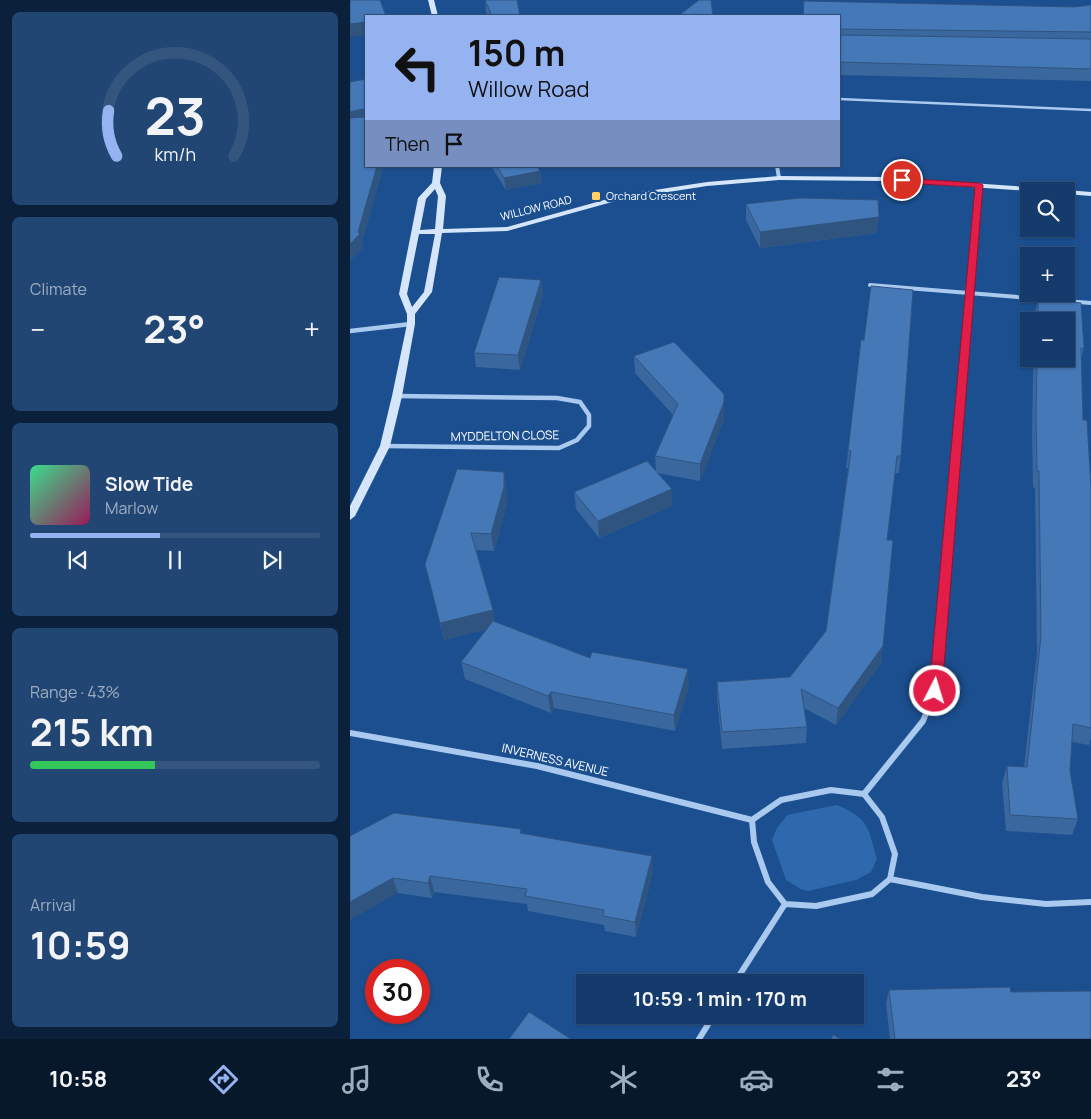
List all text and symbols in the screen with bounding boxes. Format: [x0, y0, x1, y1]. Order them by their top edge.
text: 150 m [468, 29, 565, 77]
icon: left [385, 35, 450, 100]
text: Willow Road [468, 74, 590, 104]
text: 23 [144, 80, 206, 151]
icon: arrive [440, 130, 468, 158]
text: Then [385, 131, 430, 157]
text: km/h [154, 142, 196, 166]
pin [881, 159, 923, 201]
icon: arrive [888, 166, 916, 194]
map controls [1020, 182, 1075, 367]
button: search [1020, 182, 1075, 237]
place label: Orchard Crescent [606, 188, 696, 203]
marker: Orchard Crescent [590, 190, 602, 202]
street label: WILLOW ROAD [499, 191, 573, 224]
button: + [1020, 247, 1075, 302]
text: Climate [30, 278, 87, 300]
text: 23° [144, 302, 205, 354]
text: − [30, 310, 45, 348]
text: + [304, 310, 320, 348]
button: − [1020, 312, 1075, 367]
street label: MYDDELTON CLOSE [451, 426, 560, 445]
text: Slow Tide [105, 471, 193, 497]
text: Marlow [105, 497, 158, 519]
icon: previous [64, 546, 92, 574]
icon: pause [161, 546, 189, 574]
icon: next [258, 546, 286, 574]
position arrow [908, 664, 960, 716]
text: Range · 43% [30, 681, 120, 703]
text: 215 km [30, 705, 154, 757]
street label: INVERNESS AVENUE [500, 739, 610, 780]
text: Arrival [30, 894, 76, 916]
text: 10:59 [30, 918, 131, 970]
speed limit sign: 30 [365, 959, 430, 1024]
text: 10:59 · 1 min · 170 m [633, 986, 807, 1012]
icon: directions [206, 1062, 241, 1097]
icon: music [339, 1062, 374, 1097]
icon: phone [472, 1062, 507, 1097]
icon: climate [606, 1062, 641, 1097]
icon: car [739, 1062, 774, 1097]
icon: filters [873, 1062, 908, 1097]
text: 10:58 [49, 1064, 107, 1094]
text: 23° [1006, 1064, 1042, 1094]

